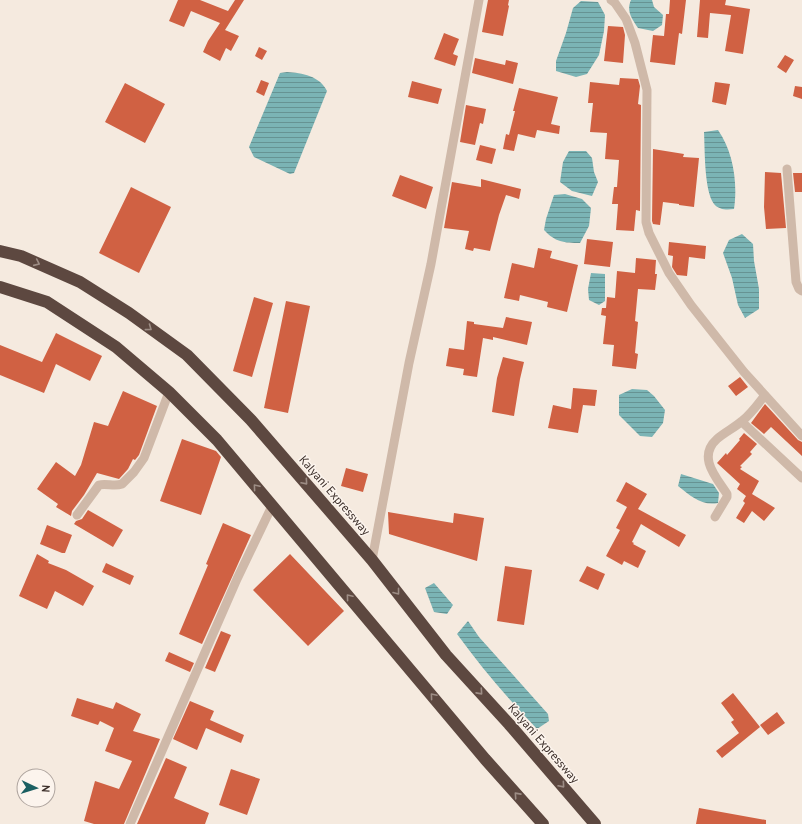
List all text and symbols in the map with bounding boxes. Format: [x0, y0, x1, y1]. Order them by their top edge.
one-way arrow [33, 258, 40, 266]
one-way arrow [145, 323, 152, 330]
street label: Kalyani Expressway [296, 452, 374, 538]
one-way arrow [300, 477, 307, 484]
one-way arrow [254, 484, 261, 491]
one-way arrow [392, 587, 399, 594]
one-way arrow [346, 594, 353, 601]
one-way arrow [475, 687, 482, 695]
one-way arrow [430, 693, 437, 701]
street label: Kalyani Expressway [505, 700, 583, 786]
north arrow [16, 768, 56, 808]
one-way arrow [557, 781, 564, 788]
text: N [39, 785, 53, 793]
one-way arrow [515, 792, 522, 800]

